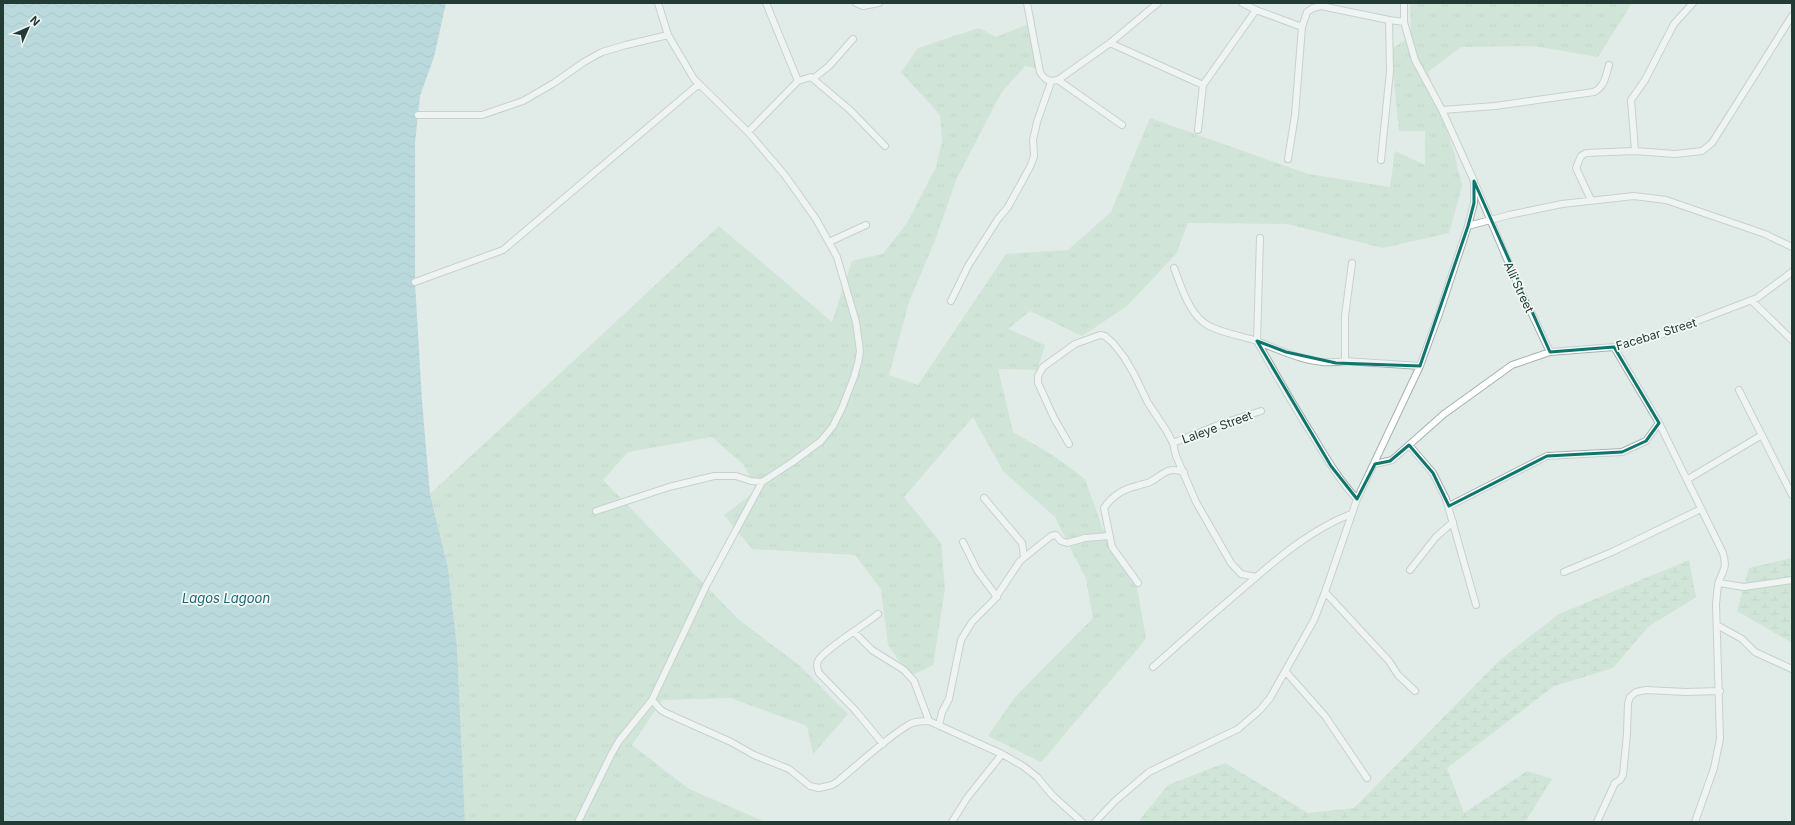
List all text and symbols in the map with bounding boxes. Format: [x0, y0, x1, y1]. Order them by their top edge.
north arrow [8, 8, 48, 48]
text: N [27, 13, 43, 29]
street label: Alli Street [1501, 259, 1537, 315]
street label: Facebar Street [1614, 315, 1698, 353]
street label: Laleye Street [1180, 407, 1254, 447]
water label: Lagos Lagoon [182, 590, 270, 606]

